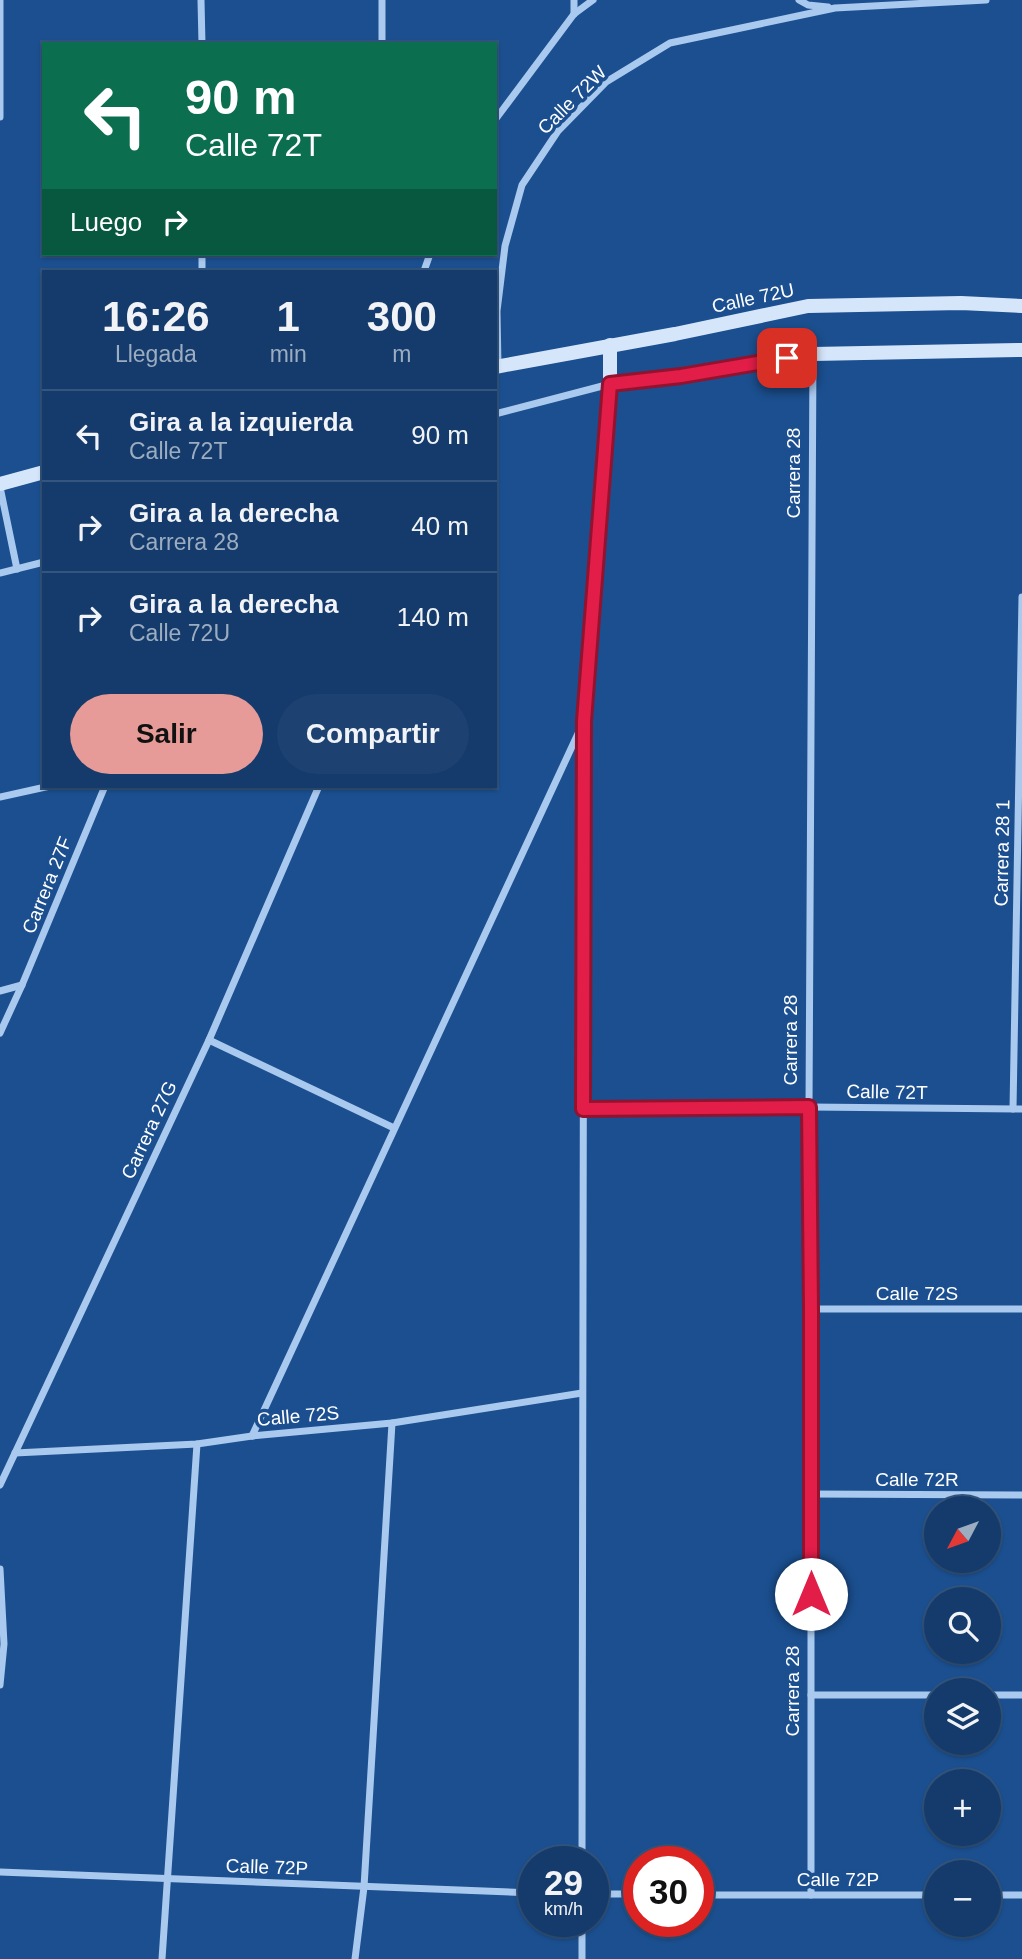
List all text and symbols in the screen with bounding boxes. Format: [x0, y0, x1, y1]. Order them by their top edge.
street label: Calle 72W [534, 62, 610, 138]
icon: left [70, 70, 161, 161]
text: 90 m [185, 70, 297, 124]
text: Calle 72T [185, 127, 322, 163]
icon: right [156, 203, 194, 241]
text: Luego [70, 207, 142, 237]
street label: Calle 72U [710, 279, 796, 317]
text: 16:26 [102, 293, 210, 340]
text: 1 [276, 293, 300, 340]
text: 300 [367, 293, 437, 340]
pin [757, 328, 817, 388]
icon: arrive [768, 339, 806, 377]
text: Llegada [115, 341, 197, 367]
text: min [270, 341, 307, 367]
text: m [392, 341, 411, 367]
text: Gira a la izquierda [129, 407, 353, 437]
icon: left [70, 417, 108, 455]
text: 90 m [411, 420, 469, 450]
street label: Carrera 28 [783, 428, 804, 518]
text: Calle 72T [129, 438, 227, 464]
text: Gira a la derecha [129, 498, 339, 528]
icon: right [70, 508, 108, 546]
text: 40 m [411, 511, 469, 541]
text: Carrera 28 [129, 529, 239, 555]
text: Gira a la derecha [129, 589, 339, 619]
icon: right [70, 599, 108, 637]
text: 140 m [397, 602, 469, 632]
text: Calle 72U [129, 620, 230, 646]
button: Salir [70, 694, 263, 774]
button: Compartir [277, 694, 469, 774]
street label: Carrera 28 1 [991, 799, 1013, 907]
street label: Carrera 27F [18, 834, 76, 936]
street label: Carrera 28 [780, 995, 801, 1085]
street label: Carrera 27G [117, 1078, 181, 1182]
street label: Calle 72T [846, 1081, 928, 1103]
street label: Calle 72S [876, 1283, 958, 1304]
street label: Calle 72S [256, 1402, 340, 1430]
street label: Calle 72R [875, 1469, 959, 1490]
north arrow [924, 1496, 1001, 1573]
map controls [924, 1496, 1001, 1937]
position arrow [774, 1557, 848, 1631]
button: search [924, 1587, 1001, 1664]
street label: Carrera 28 [782, 1646, 803, 1736]
button: layers [924, 1678, 1001, 1755]
button: + [924, 1769, 1001, 1846]
speed limit sign: 30 [623, 1846, 714, 1937]
street label: Calle 72P [225, 1855, 309, 1879]
button: − [924, 1860, 1001, 1937]
text: 29 [544, 1863, 583, 1902]
street label: Calle 72P [797, 1869, 879, 1890]
text: km/h [544, 1899, 583, 1919]

